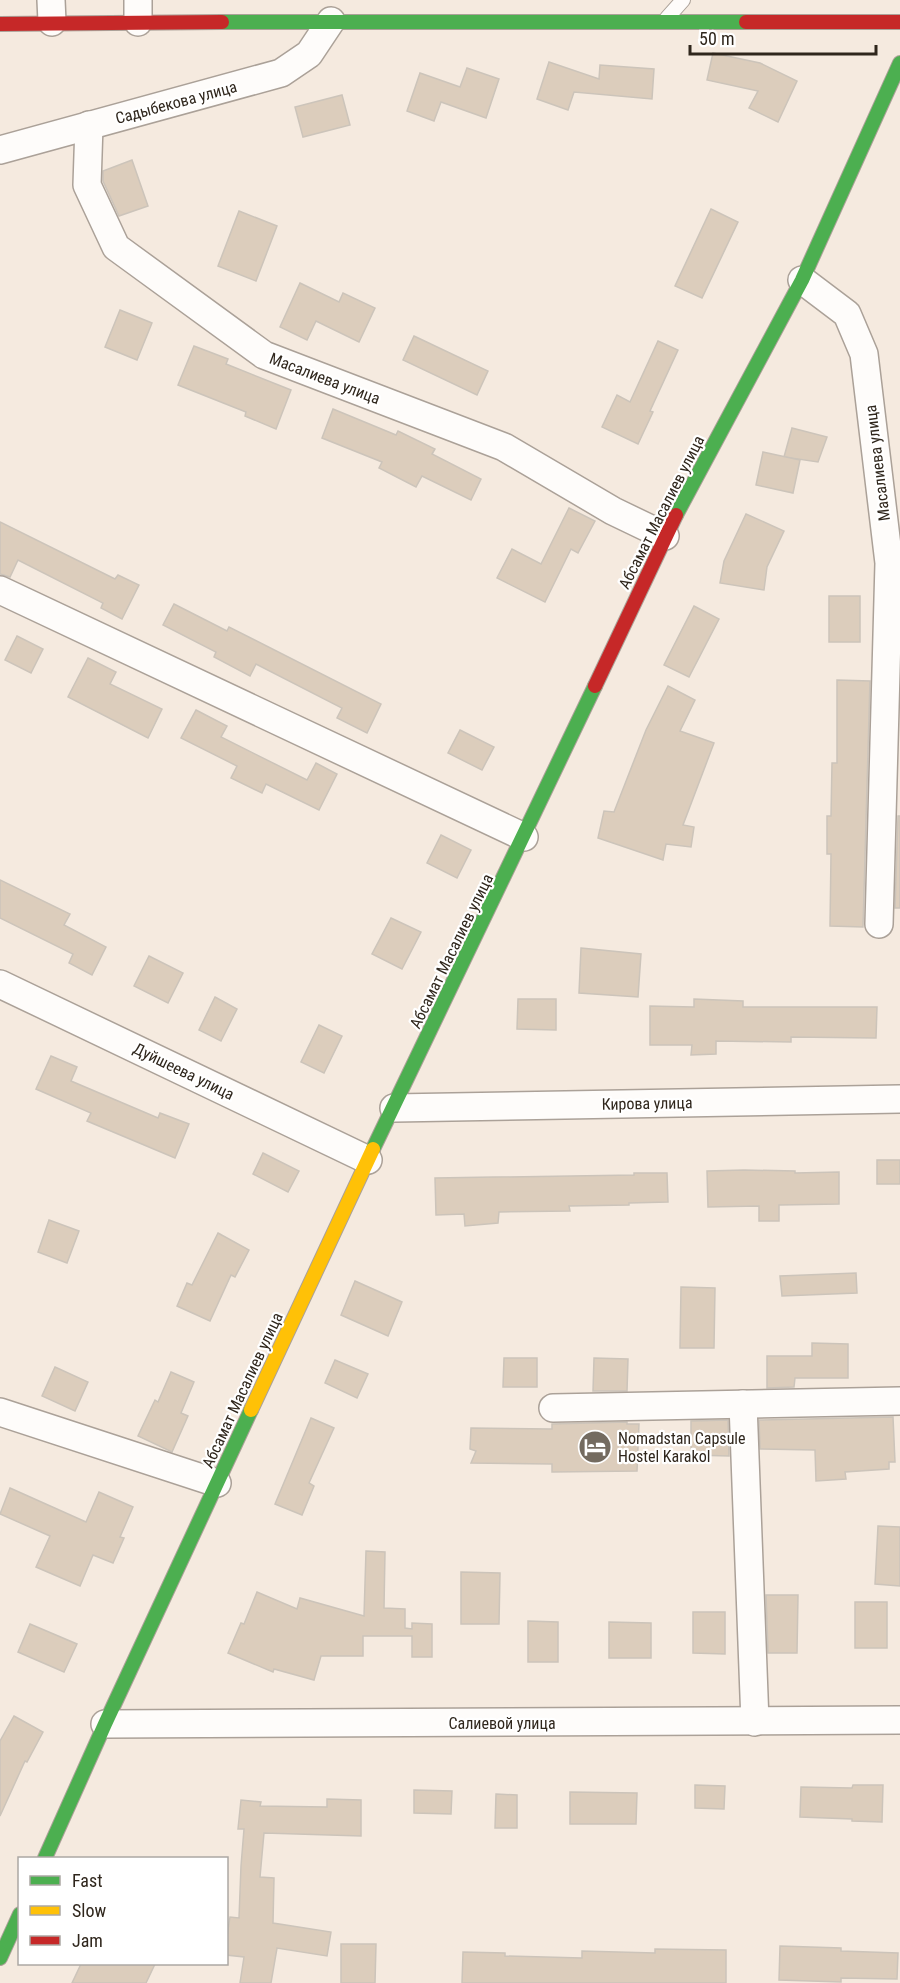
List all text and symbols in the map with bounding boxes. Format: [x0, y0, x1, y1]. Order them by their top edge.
scale bar [690, 18, 876, 56]
text: 50 m [699, 28, 734, 49]
street label: Садыбекова улица [113, 77, 239, 128]
street label: Масалиева улица [267, 349, 383, 408]
street label: Масалиева улица [861, 404, 894, 522]
street label: Абсамат Масалиев улица [615, 432, 708, 592]
street label: Абсамат Масалиев улица [406, 871, 497, 1032]
street label: Дуйшеева улица [130, 1039, 237, 1104]
street label: Кирова улица [601, 1093, 693, 1114]
street label: Абсамат Масалиев улица [198, 1309, 287, 1471]
hotel icon: Nomadstan Capsule Hostel Karakol [577, 1429, 613, 1465]
place label: Nomadstan Capsule Hostel Karakol [618, 1429, 746, 1466]
street label: Салиевой улица [448, 1714, 556, 1733]
legend [18, 1857, 228, 1965]
text: Fast [72, 1870, 103, 1891]
text: Slow [72, 1900, 107, 1921]
text: Jam [72, 1930, 103, 1951]

